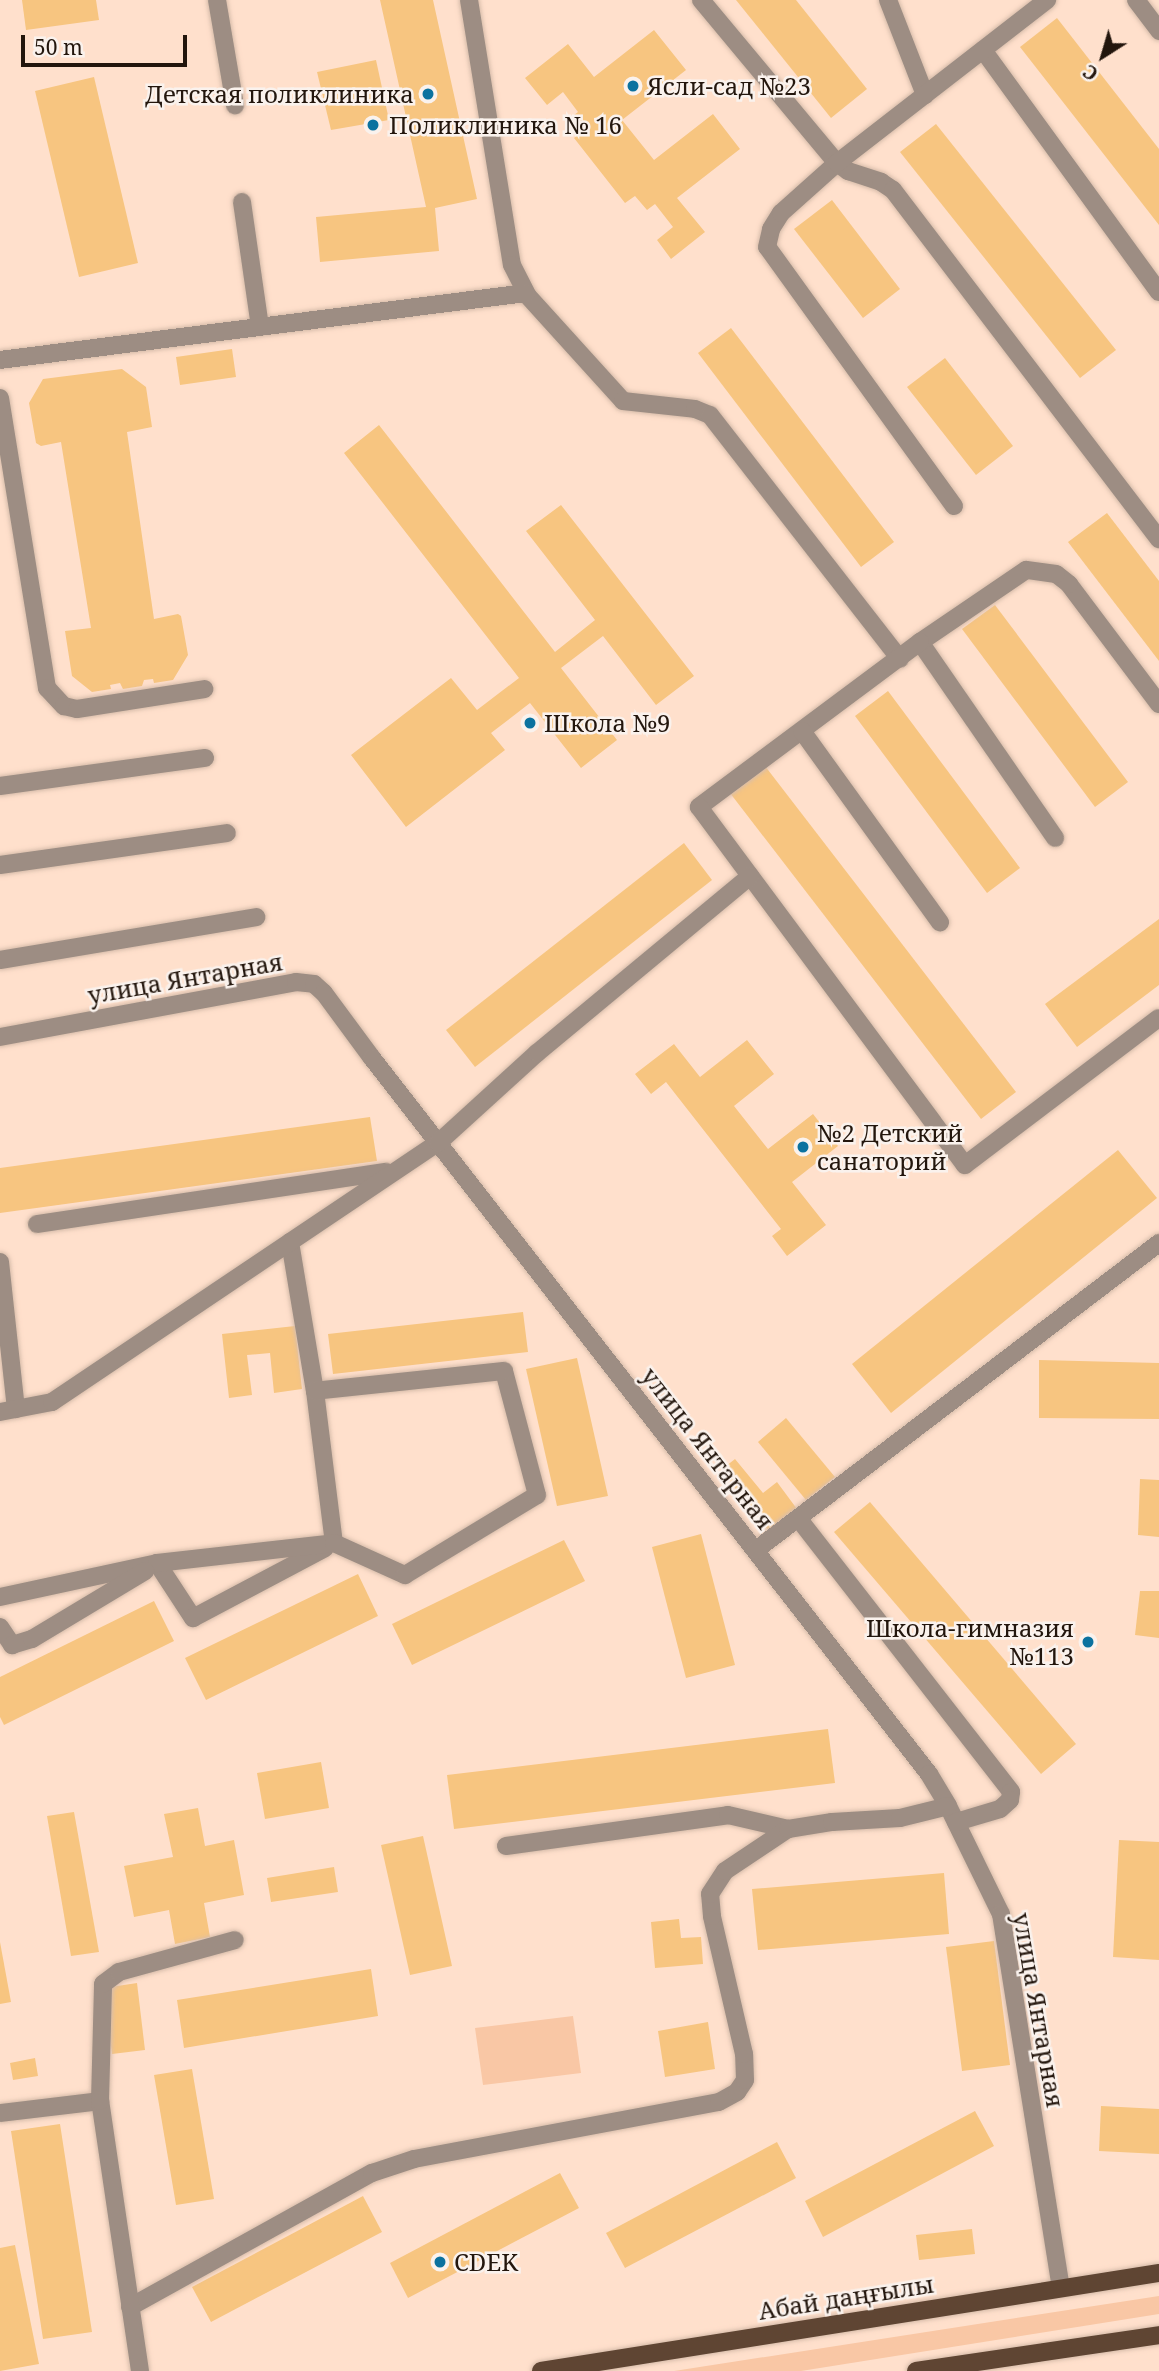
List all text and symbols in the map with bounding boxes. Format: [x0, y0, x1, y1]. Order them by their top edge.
scale bar [24, 21, 191, 65]
north arrow [1068, 21, 1138, 91]
text: 50 m [34, 33, 83, 61]
text: С [1078, 59, 1103, 87]
place label: Ясли-сад №23 [647, 72, 811, 100]
marker: Ясли-сад №23 [625, 78, 641, 94]
place label: Детская поликлиника [145, 80, 414, 108]
marker: Детская поликлиника [420, 86, 436, 102]
place label: Поликлиника № 16 [389, 111, 622, 139]
marker: Поликлиника № 16 [363, 115, 383, 135]
place label: Школа №9 [544, 709, 671, 737]
marker: Школа №9 [522, 715, 538, 731]
street label: улица Янтарная [85, 947, 285, 1009]
place label: №2 Детский санаторий [817, 1119, 963, 1175]
marker: №2 Детский санаторий [795, 1139, 811, 1155]
street label: улица Янтарная [636, 1361, 780, 1535]
place label: Школа-гимназия №113 [866, 1614, 1074, 1670]
marker: Школа-гимназия №113 [1080, 1634, 1096, 1650]
street label: улица Янтарная [1008, 1910, 1070, 2110]
place label: CDEK [454, 2248, 518, 2276]
marker: CDEK [432, 2254, 448, 2270]
street label: Абай даңғылы [756, 2269, 936, 2325]

